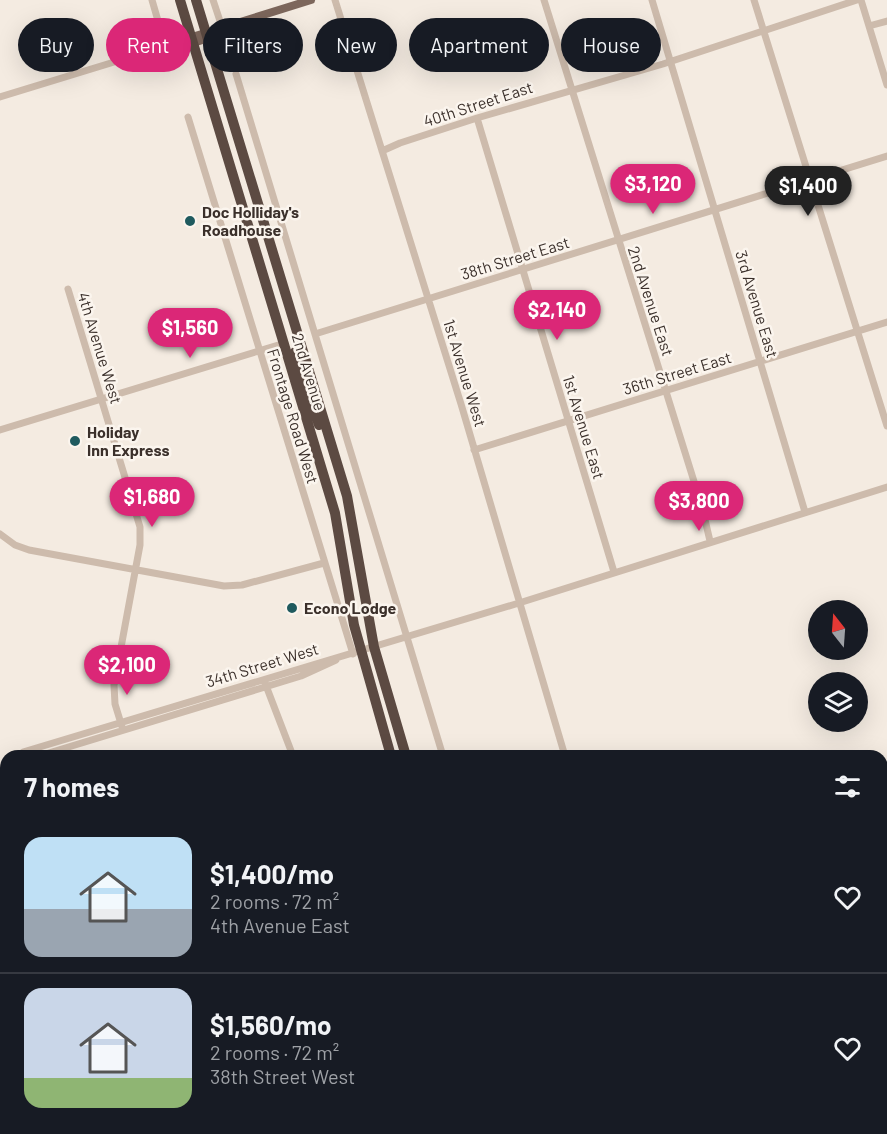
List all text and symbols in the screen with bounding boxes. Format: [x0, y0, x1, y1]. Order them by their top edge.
chip: Buy [18, 18, 94, 72]
chip: Rent [106, 18, 191, 72]
chip: Filters [203, 18, 303, 72]
chip: New [315, 18, 397, 72]
chip: Apartment [409, 18, 549, 72]
chip: House [561, 18, 661, 72]
street label: 40th Street East [421, 77, 535, 130]
pin: $3,120 [604, 164, 702, 215]
pin: $1,400 [759, 166, 857, 217]
text: $3,120 [624, 171, 682, 195]
text: $1,400 [779, 173, 837, 197]
place label: Doc Holliday's Roadhouse [202, 202, 299, 239]
marker: Doc Holliday's Roadhouse [183, 214, 197, 228]
street label: 38th Street East [458, 232, 571, 283]
street label: 2nd Avenue East [625, 243, 678, 358]
street label: 3rd Avenue East [732, 248, 783, 360]
street label: 4th Avenue West [74, 290, 126, 406]
pin: $2,140 [508, 290, 606, 341]
text: $2,140 [528, 297, 586, 321]
pin: $1,560 [141, 308, 239, 359]
text: $1,560 [162, 315, 218, 339]
street label: 1st Avenue West [440, 317, 491, 429]
street label: 2nd Avenue [289, 331, 330, 413]
street label: Frontage Road West [264, 346, 323, 486]
street label: 36th Street East [620, 347, 733, 398]
street label: 1st Avenue East [560, 373, 609, 481]
place label: Holiday Inn Express [87, 422, 169, 459]
marker: Holiday Inn Express [68, 434, 82, 448]
pin: $1,680 [103, 477, 201, 528]
pin: $3,800 [650, 481, 748, 532]
text: $1,680 [124, 484, 180, 508]
text: $3,800 [668, 488, 730, 512]
place label: Econo Lodge [304, 598, 397, 617]
north arrow [808, 600, 868, 660]
map controls [808, 600, 868, 732]
marker: Econo Lodge [285, 601, 299, 615]
street label: 34th Street West [203, 638, 320, 691]
pin: $2,100 [78, 645, 176, 696]
text: $2,100 [98, 652, 156, 676]
button: layers [808, 672, 868, 732]
icon: filters [831, 770, 864, 803]
text: 7 homes [24, 771, 119, 802]
text: $1,400/mo [210, 858, 334, 889]
icon: home [72, 861, 144, 933]
icon: heart [831, 881, 864, 914]
text: 2 rooms · 72 m² [210, 889, 339, 913]
text: 4th Avenue East [210, 913, 350, 937]
text: $1,560/mo [210, 1009, 331, 1040]
icon: home [72, 1012, 144, 1084]
icon: heart [831, 1032, 864, 1065]
text: 2 rooms · 72 m² [210, 1040, 339, 1064]
text: 38th Street West [210, 1064, 355, 1088]

